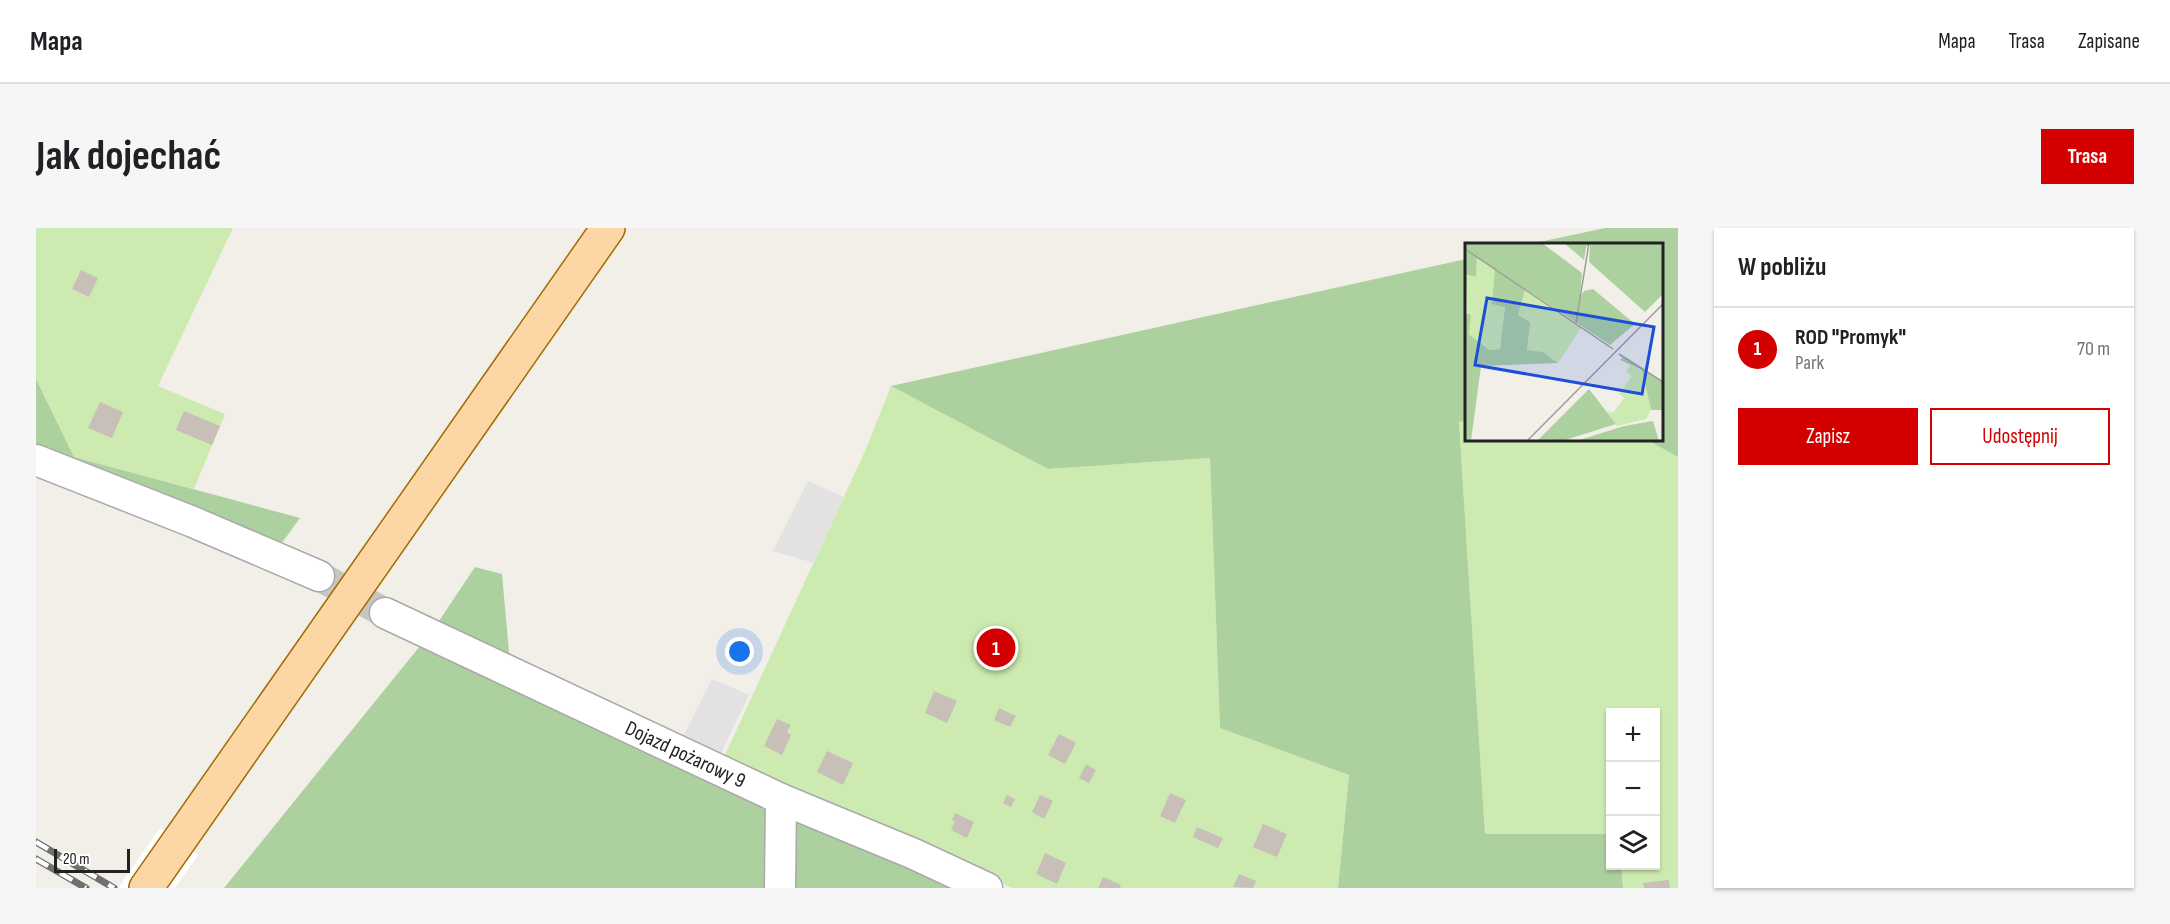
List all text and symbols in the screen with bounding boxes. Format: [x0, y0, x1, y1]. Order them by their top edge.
text: Mapa [30, 25, 83, 58]
text: Mapa [1938, 29, 1976, 54]
text: Trasa [2009, 29, 2045, 54]
text: Zapisane [2078, 29, 2140, 54]
button: Trasa [2041, 129, 2134, 184]
text: Jak dojechać [36, 131, 221, 182]
inset map [1465, 243, 1663, 441]
text: W pobliżu [1738, 252, 1826, 283]
text: ROD "Promyk" [1795, 324, 1906, 351]
text: 1 [1754, 337, 1761, 361]
text: 70 m [2077, 337, 2110, 361]
text: Park [1795, 351, 1824, 375]
button: Zapisz [1738, 408, 1918, 465]
button: Udostępnij [1930, 408, 2110, 465]
pin: 1 [976, 626, 1016, 670]
your location [725, 637, 754, 666]
map controls [1606, 708, 1660, 870]
button: + [1606, 708, 1660, 762]
street label: Dojazd pożarowy 9 [621, 716, 749, 794]
button: − [1606, 762, 1660, 816]
button: layers [1606, 816, 1660, 870]
scale bar [54, 846, 130, 874]
text: 20 m [63, 850, 90, 869]

